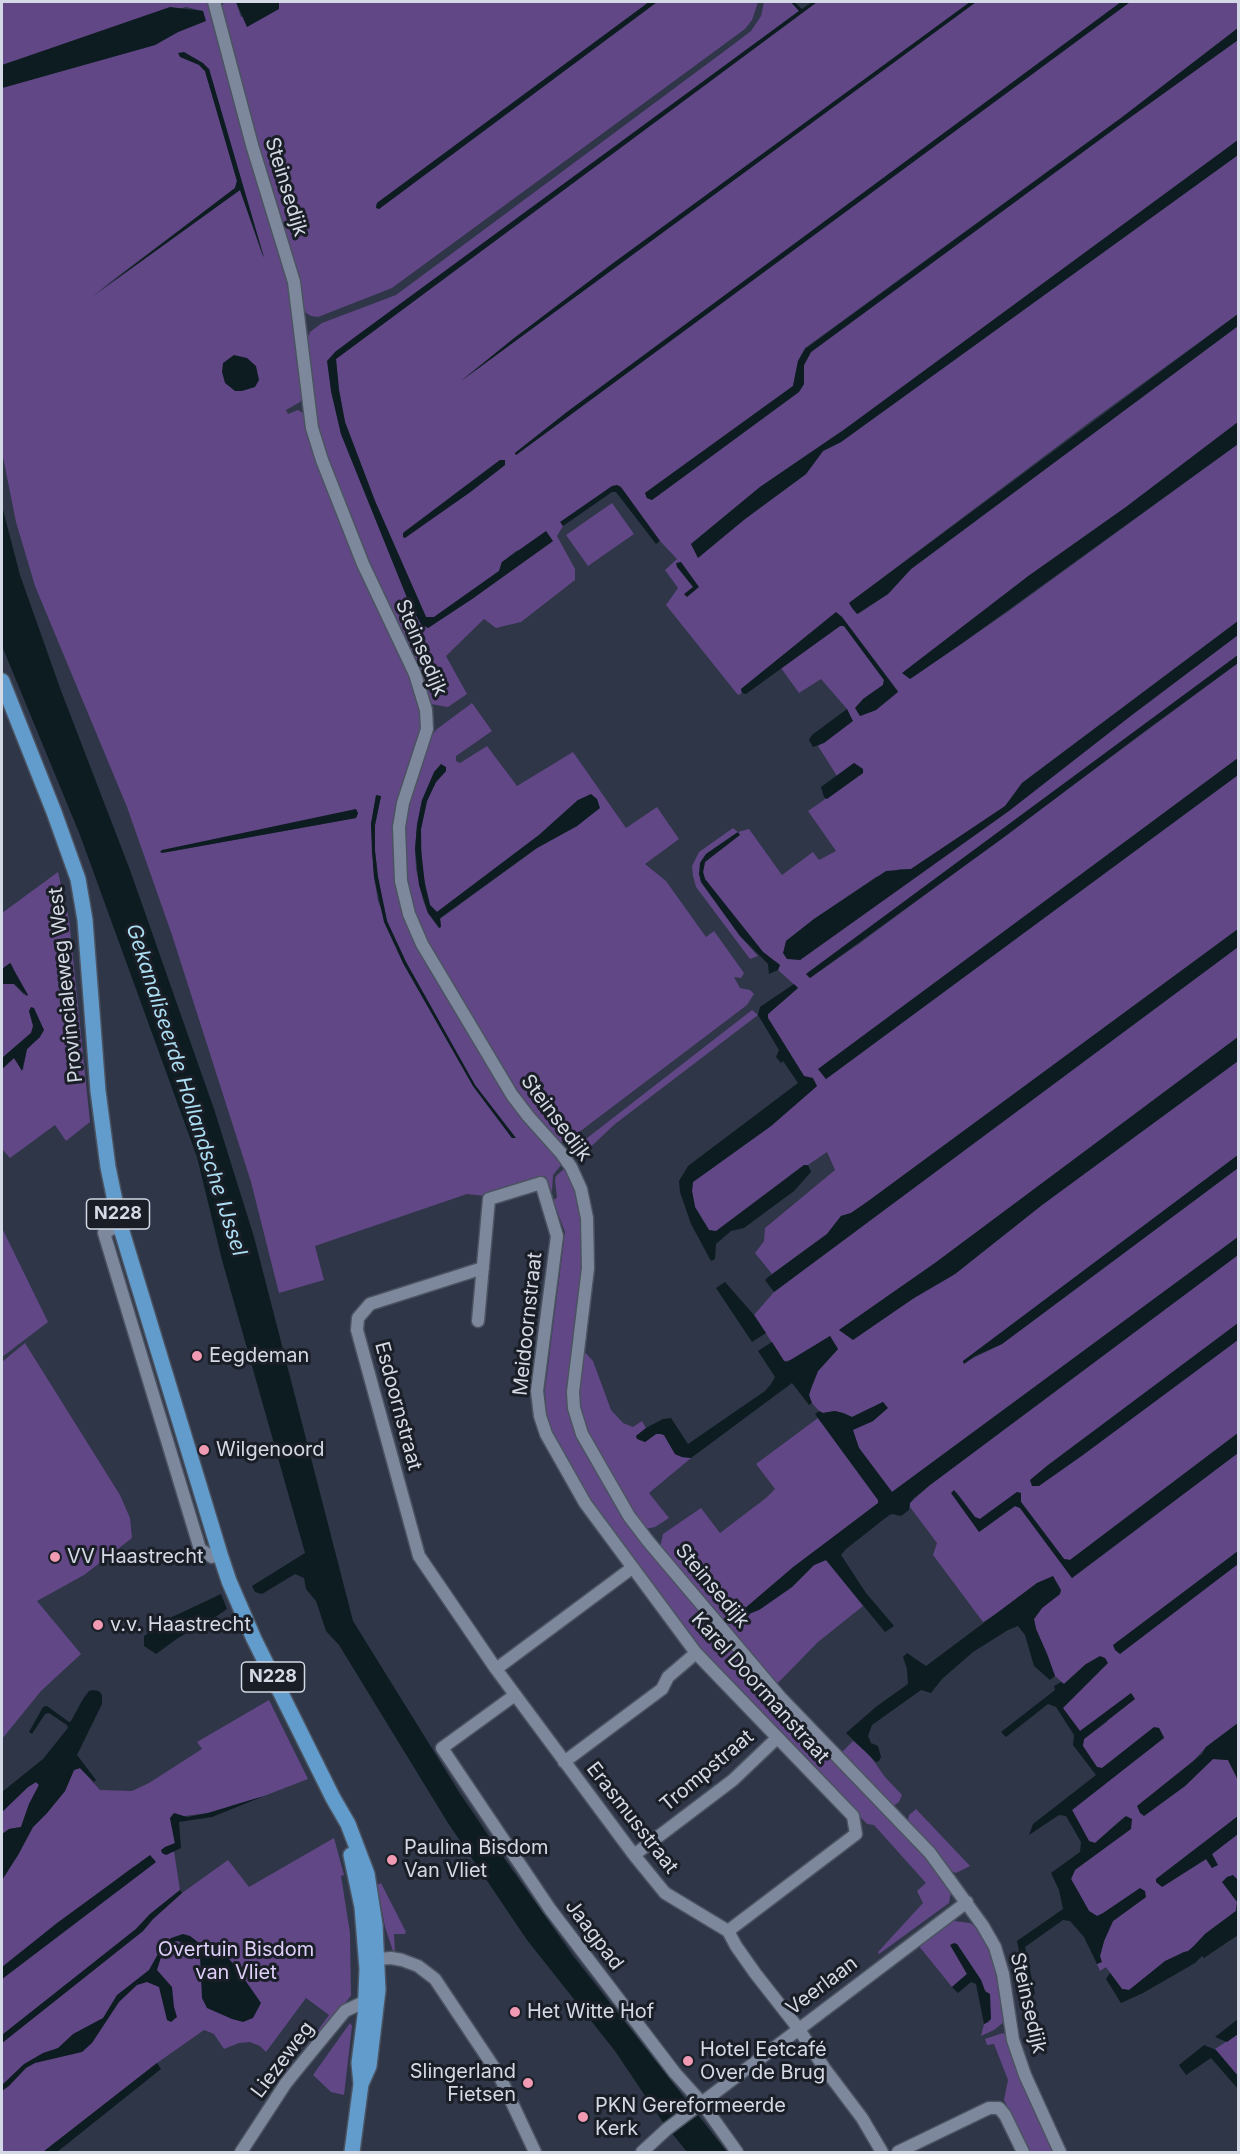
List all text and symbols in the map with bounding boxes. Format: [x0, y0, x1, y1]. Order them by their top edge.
street label: Steinsedijk [260, 134, 312, 240]
street label: Steinsedijk [390, 596, 452, 700]
street label: Provincialeweg West [44, 886, 88, 1084]
water label: Gekanaliseerde Hollandsche IJssel [120, 921, 252, 1259]
street label: Steinsedijk [516, 1070, 596, 1166]
road number: N228 [86, 1199, 150, 1229]
street label: Meidoornstraat [509, 1251, 547, 1397]
street label: Esdoornstraat [369, 1339, 427, 1473]
place label: Eegdeman [209, 1344, 309, 1368]
marker: Eegdeman [190, 1349, 204, 1363]
place label: Wilgenoord [216, 1438, 325, 1462]
marker: Wilgenoord [197, 1443, 211, 1457]
street label: Steinsedijk [670, 1539, 754, 1633]
place label: VV Haastrecht [67, 1545, 204, 1569]
marker: VV Haastrecht [48, 1550, 62, 1564]
street label: Karel Doormanstraat [686, 1608, 834, 1768]
place label: v.v. Haastrecht [110, 1613, 251, 1637]
marker: v.v. Haastrecht [91, 1618, 105, 1632]
road number: N228 [242, 1662, 304, 1692]
street label: Trompstraat [655, 1725, 759, 1817]
street label: Erasmusstraat [581, 1757, 683, 1879]
place label: Paulina Bisdom Van Vliet [404, 1836, 548, 1883]
marker: Paulina Bisdom Van Vliet [385, 1853, 399, 1867]
street label: Jaagpad [560, 1895, 628, 1975]
park label: Overtuin Bisdom van Vliet [158, 1938, 314, 1985]
street label: Steinsedijk [1005, 1950, 1051, 2056]
street label: Veerlaan [782, 1951, 862, 2021]
place label: Het Witte Hof [527, 2000, 654, 2024]
marker: Het Witte Hof [508, 2005, 522, 2019]
street label: Liezeweg [246, 2017, 320, 2103]
place label: Hotel Eetcafé Over de Brug [700, 2038, 827, 2085]
marker: Hotel Eetcafé Over de Brug [681, 2054, 695, 2068]
place label: Slingerland Fietsen [410, 2060, 516, 2107]
marker: Slingerland Fietsen [521, 2076, 535, 2090]
place label: PKN Gereformeerde Kerk [595, 2094, 786, 2141]
marker: PKN Gereformeerde Kerk [576, 2110, 590, 2124]

